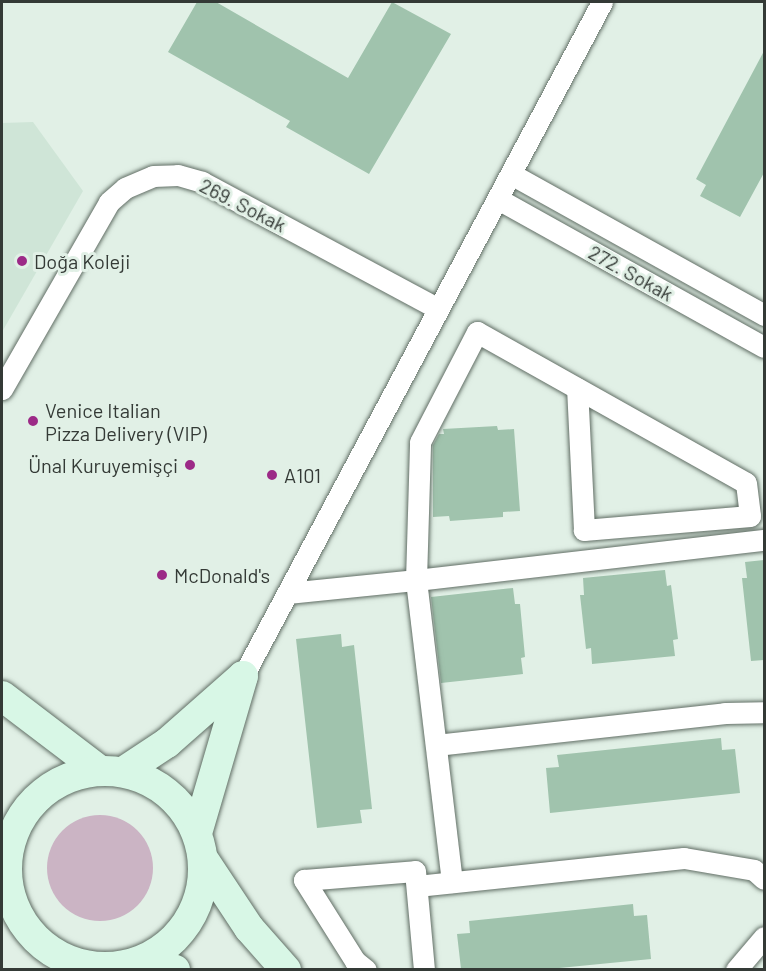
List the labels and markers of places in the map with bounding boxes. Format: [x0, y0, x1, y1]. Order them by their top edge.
place label: Doğa Koleji [34, 249, 130, 273]
marker: Doğa Koleji [15, 254, 29, 268]
place label: Venice Italian Pizza Delivery (VIP) [45, 398, 207, 445]
marker: Venice Italian Pizza Delivery (VIP) [26, 414, 40, 428]
place label: Ünal Kuruyemişçi [28, 453, 178, 477]
marker: Ünal Kuruyemişçi [183, 458, 197, 472]
place label: A101 [284, 463, 321, 487]
marker: A101 [265, 468, 279, 482]
place label: McDonald's [174, 563, 270, 587]
marker: McDonald's [155, 568, 169, 582]

